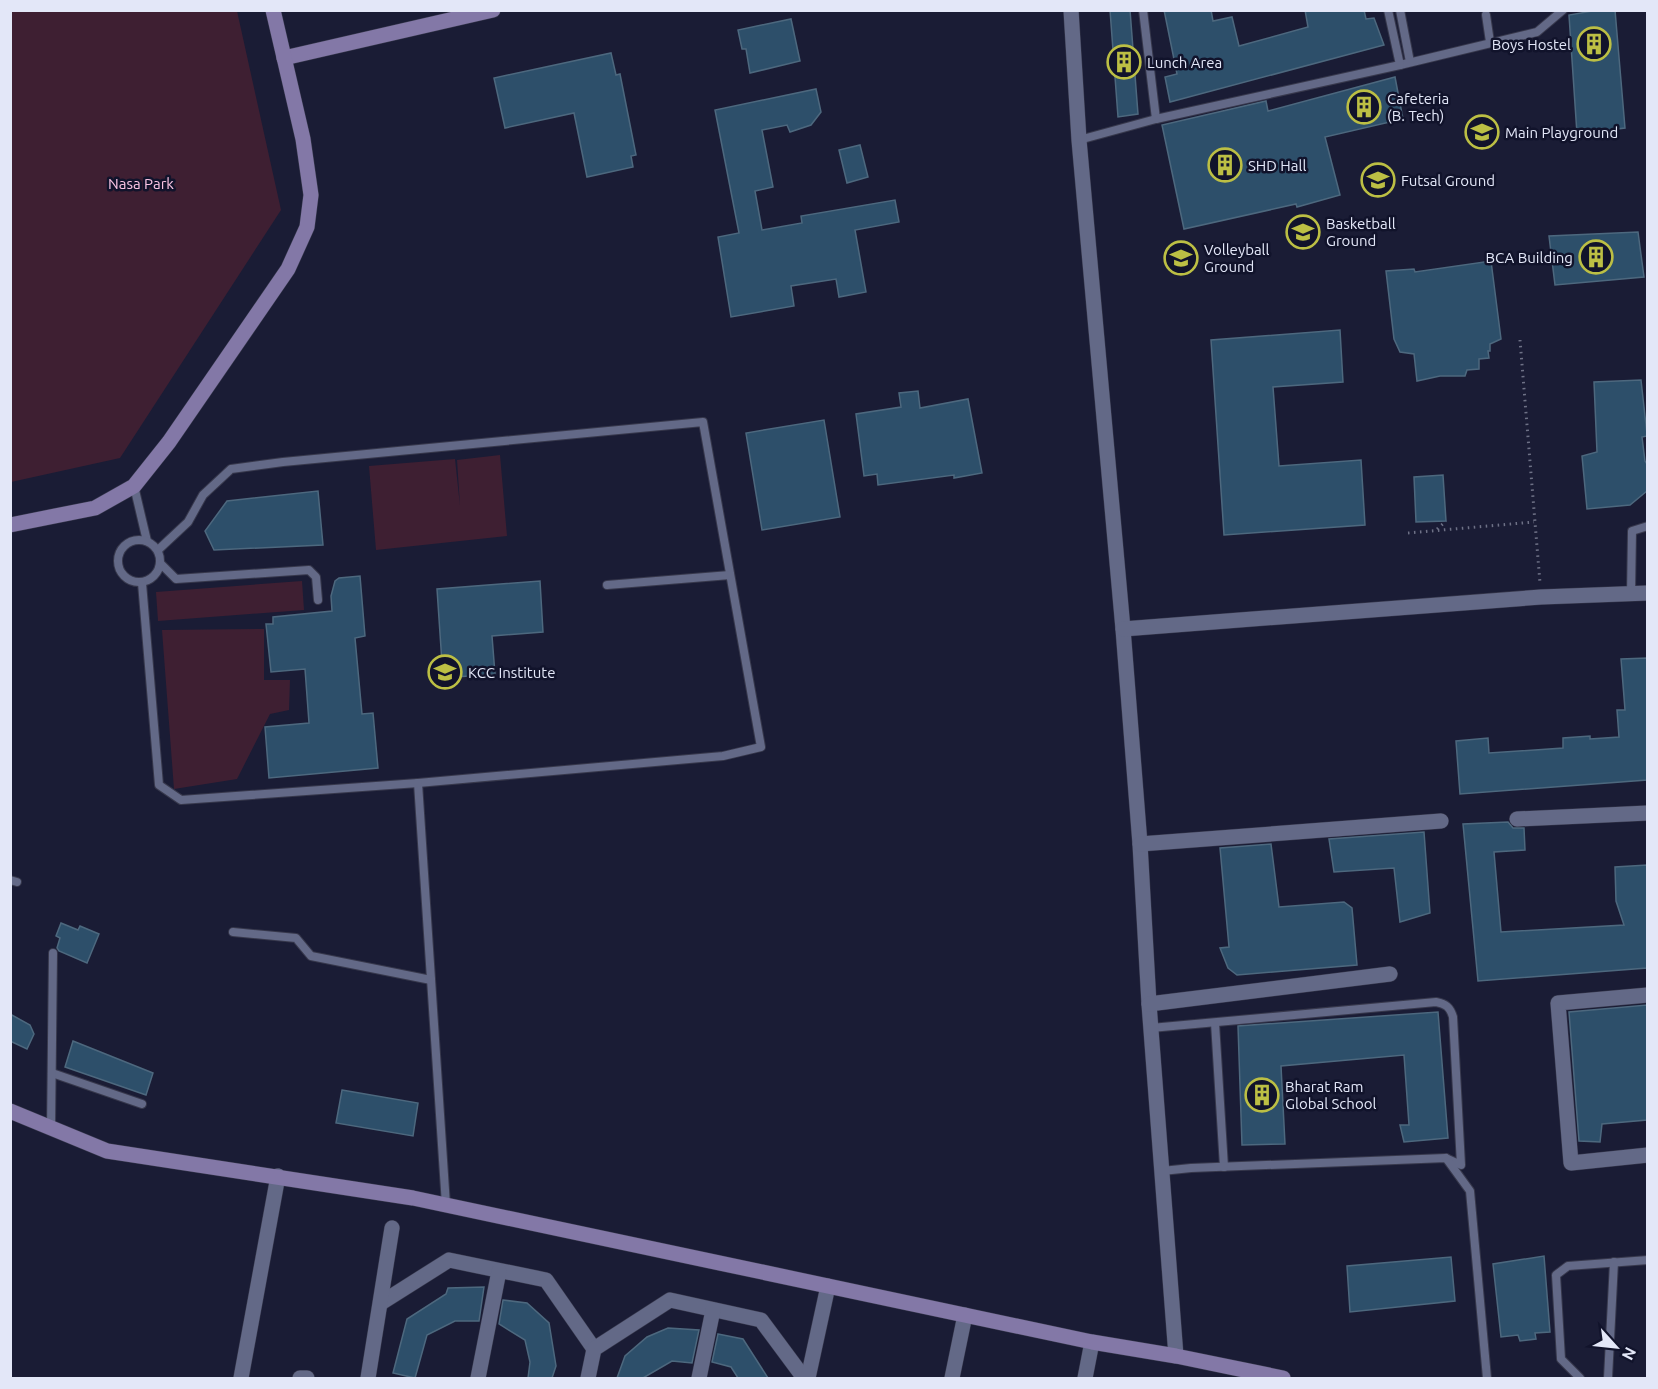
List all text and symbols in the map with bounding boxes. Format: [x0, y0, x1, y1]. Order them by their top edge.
building icon: Boys Hostel [1576, 26, 1612, 62]
place label: Boys Hostel [1492, 36, 1571, 53]
building icon: Lunch Area [1106, 44, 1142, 80]
place label: Lunch Area [1147, 54, 1222, 71]
building icon: Cafeteria (B. Tech) [1346, 89, 1382, 125]
place label: Cafeteria (B. Tech) [1387, 90, 1449, 124]
school or university icon: Main Playground [1464, 114, 1500, 150]
place label: Main Playground [1505, 124, 1618, 141]
building icon: SHD Hall [1207, 147, 1243, 183]
place label: SHD Hall [1248, 157, 1306, 174]
school or university icon: Futsal Ground [1360, 162, 1396, 198]
place label: Futsal Ground [1401, 172, 1495, 189]
park label: Nasa Park [108, 175, 174, 192]
school or university icon: Basketball Ground [1285, 214, 1321, 250]
place label: Basketball Ground [1326, 215, 1396, 249]
building icon: BCA Building [1578, 239, 1614, 275]
school or university icon: Volleyball Ground [1163, 240, 1199, 276]
place label: Volleyball Ground [1204, 241, 1270, 275]
place label: BCA Building [1485, 249, 1573, 266]
school or university icon: KCC Institute [427, 654, 463, 690]
place label: KCC Institute [468, 664, 555, 681]
building icon: Bharat Ram Global School [1244, 1077, 1280, 1113]
place label: Bharat Ram Global School [1285, 1078, 1376, 1112]
north arrow [1586, 1317, 1646, 1377]
text: N [1619, 1344, 1640, 1363]

